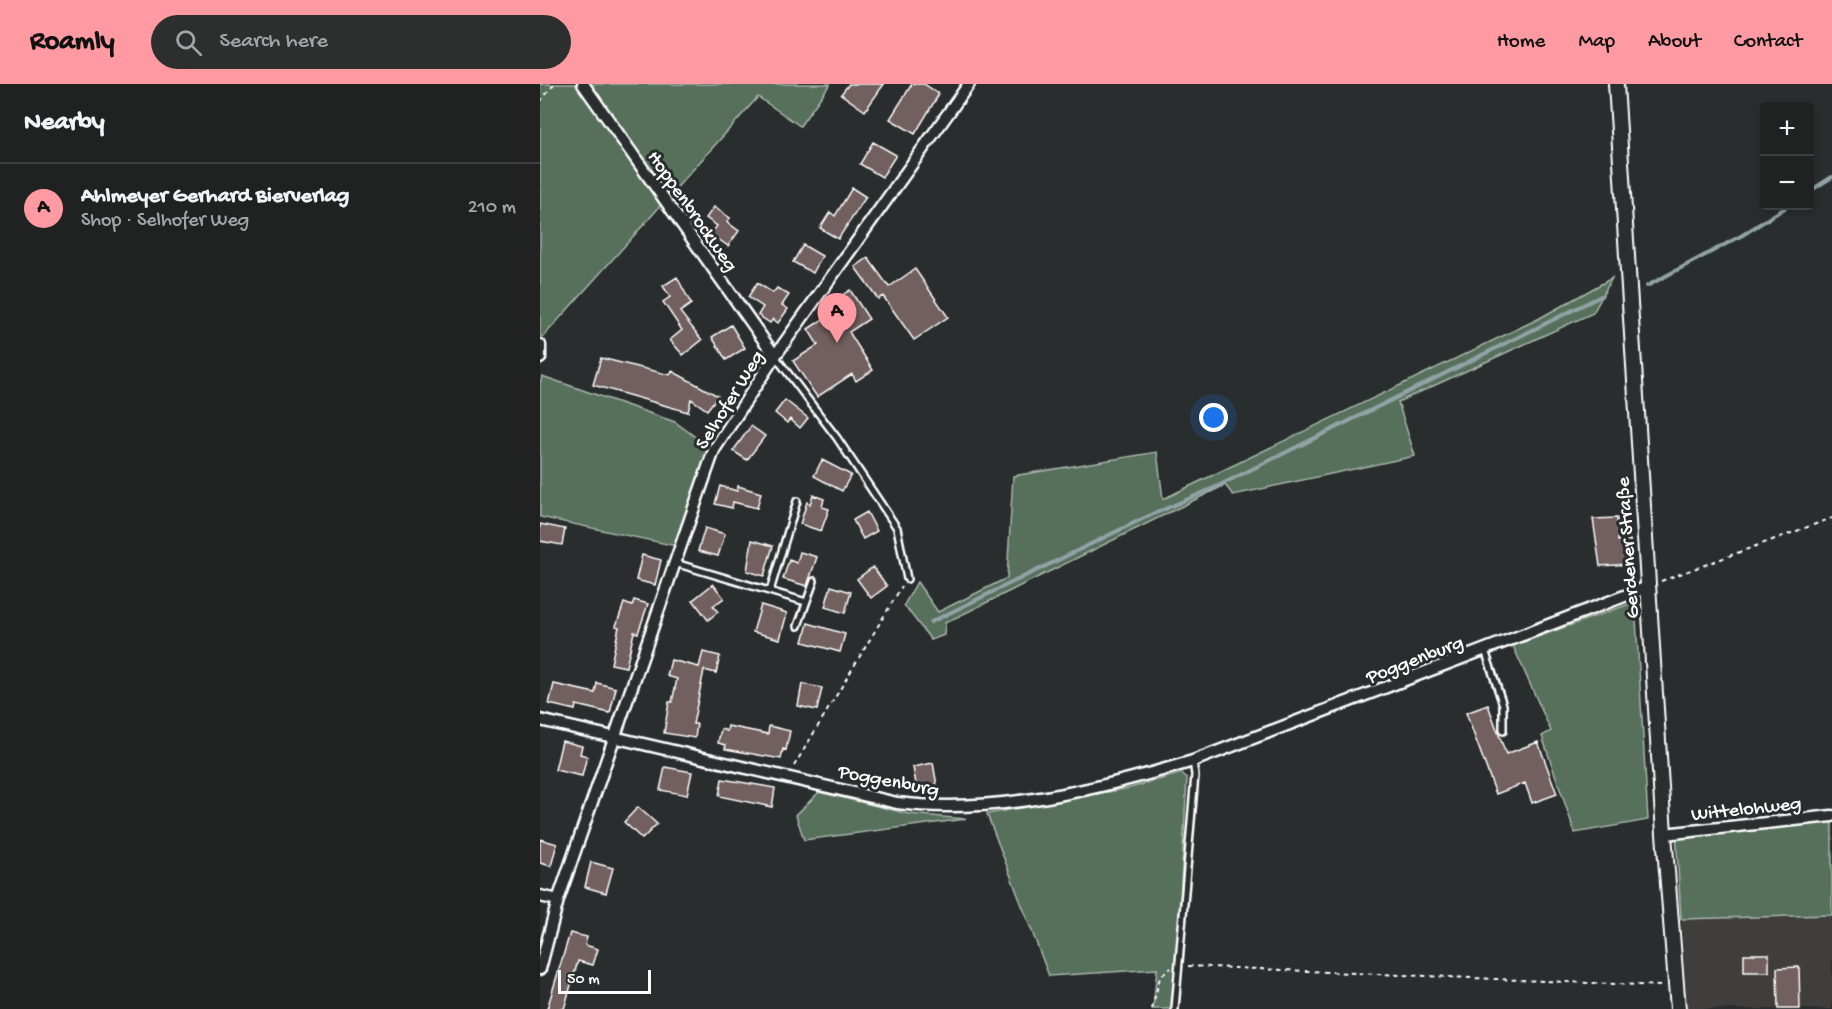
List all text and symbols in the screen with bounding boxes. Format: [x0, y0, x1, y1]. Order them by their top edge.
search box [151, 15, 571, 69]
text: Roamly [30, 26, 115, 59]
icon: search [172, 26, 205, 59]
text: Search here [220, 29, 328, 55]
text: Home [1497, 30, 1545, 55]
text: Map [1578, 30, 1615, 55]
text: About [1648, 30, 1701, 55]
text: Contact [1734, 30, 1802, 55]
map controls [1760, 102, 1814, 210]
button: + [1760, 102, 1814, 156]
text: Nearby [24, 108, 105, 139]
street label: Hoppenbrockweg [641, 147, 741, 277]
button: − [1760, 156, 1814, 210]
text: Ahlmeyer Gerhard Bierverlag [81, 184, 349, 210]
text: A [38, 197, 49, 220]
text: 210 m [468, 197, 516, 220]
text: Shop · Selhofer Weg [81, 210, 249, 233]
pin: A [818, 294, 856, 343]
street label: Selhofer Weg [692, 347, 770, 454]
your location [1199, 403, 1228, 432]
street label: Gerdener Straße [1613, 476, 1646, 619]
street label: Poggenburg [1362, 632, 1467, 691]
street label: Poggenburg [835, 761, 941, 803]
street label: Wittelohweg [1690, 793, 1803, 828]
scale bar [558, 967, 651, 994]
text: 50 m [567, 971, 600, 990]

